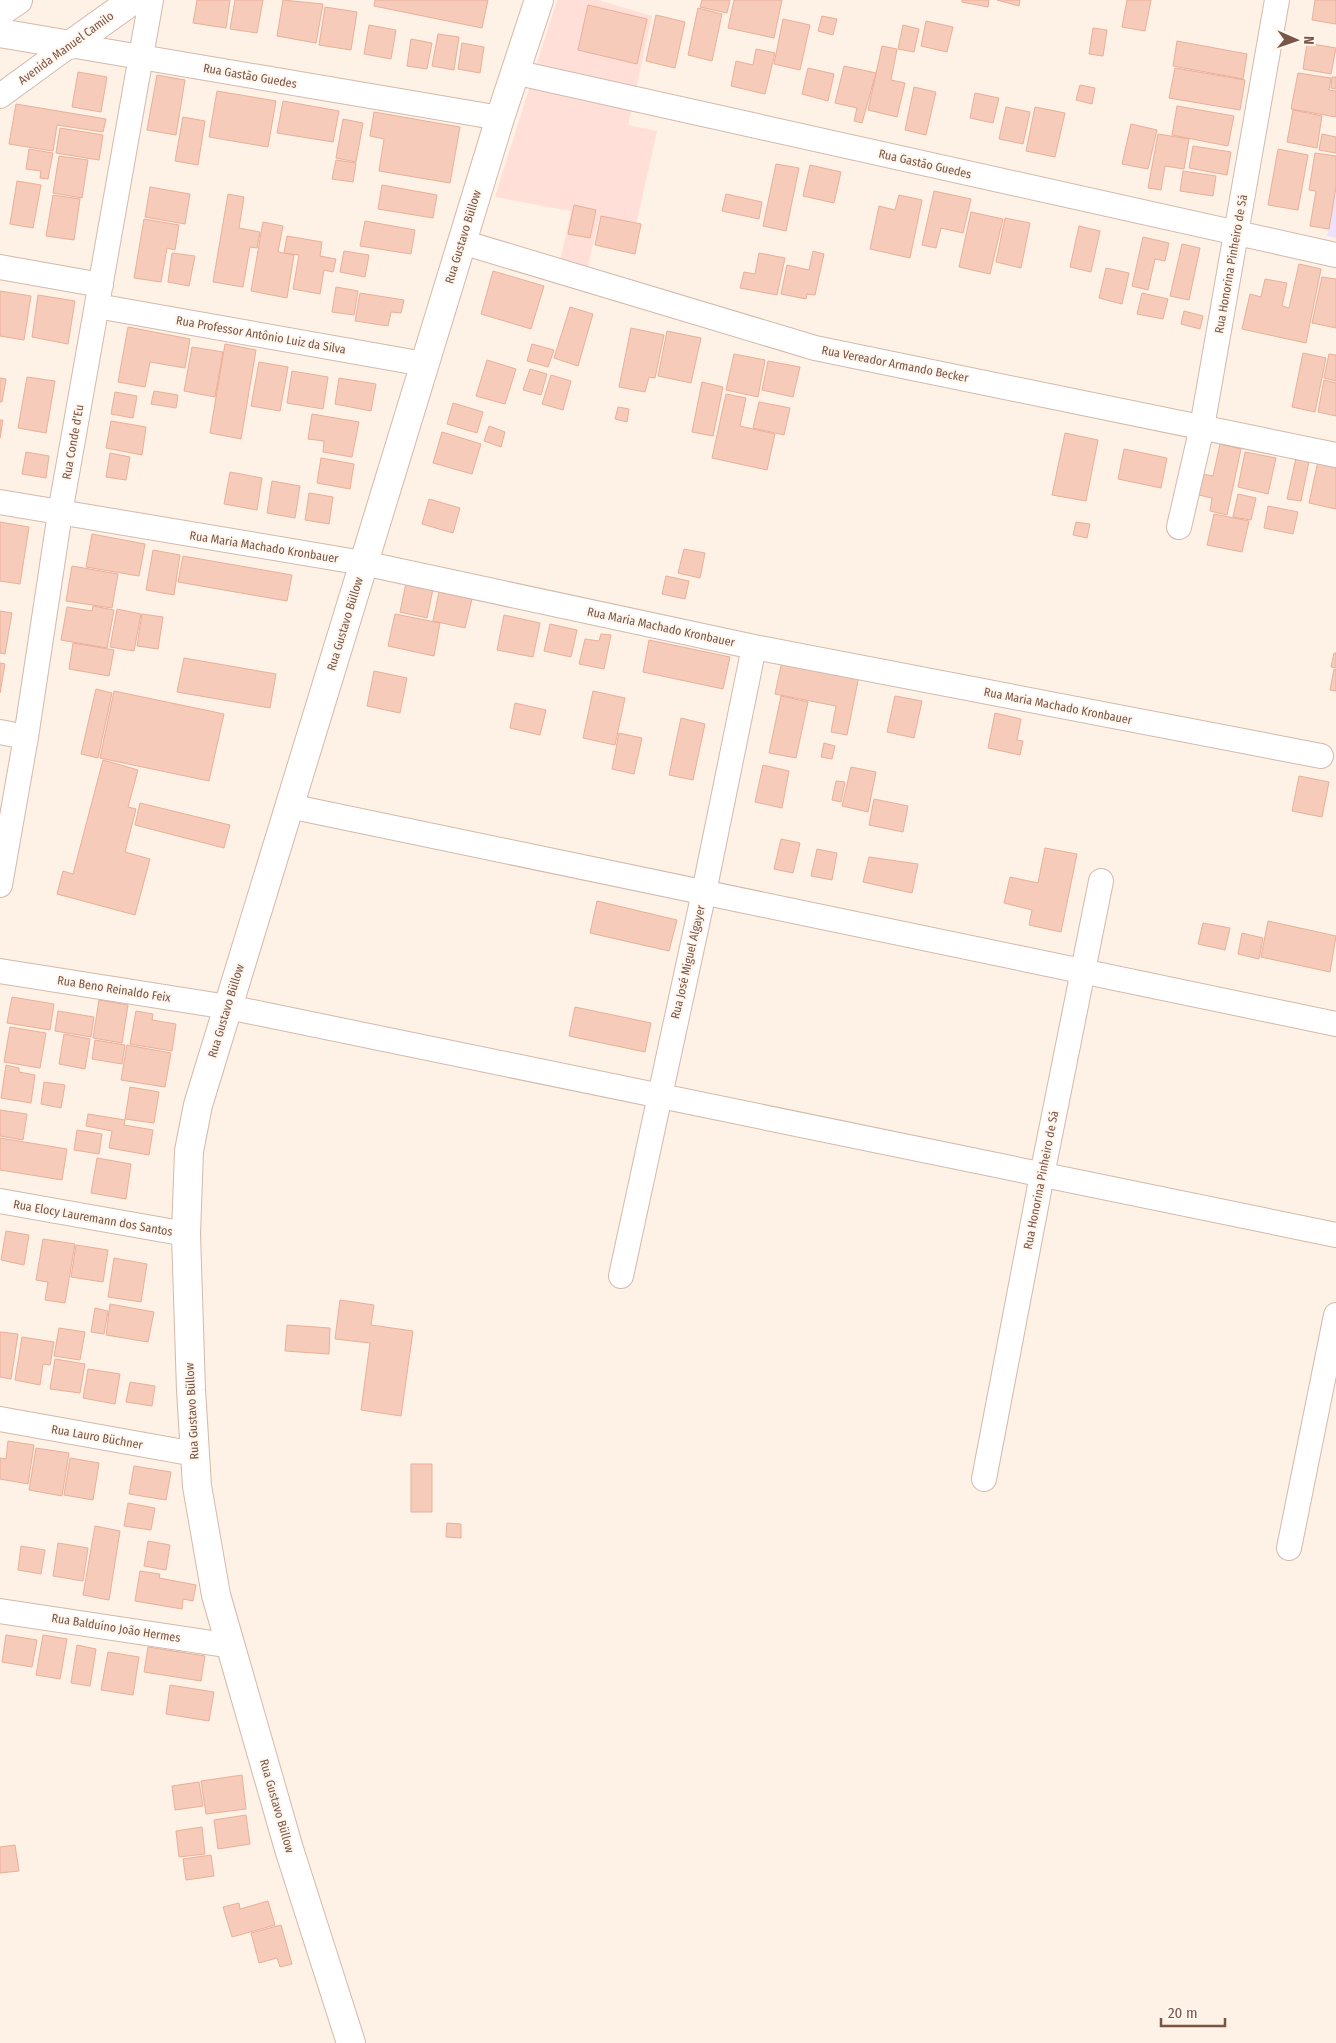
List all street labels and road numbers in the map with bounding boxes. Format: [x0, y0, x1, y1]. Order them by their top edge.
street label: Avenida Manuel Camilo [16, 9, 116, 87]
street label: Rua Gastão Guedes [202, 61, 298, 91]
street label: Rua Gastão Guedes [877, 147, 973, 181]
street label: Rua Gustavo Büllow [442, 188, 484, 285]
street label: Rua Honorina Pinheiro de Sá [1212, 193, 1250, 335]
street label: Rua Professor Antônio Luiz da Silva [175, 313, 347, 357]
street label: Rua Vereador Armando Becker [820, 343, 970, 385]
street label: Rua Conde d'Eu [60, 403, 86, 481]
street label: Rua Maria Machado Kronbauer [189, 528, 340, 566]
street label: Rua Gustavo Büllow [324, 575, 366, 672]
street label: Rua Maria Machado Kronbauer [586, 605, 737, 650]
street label: Rua Maria Machado Kronbauer [983, 685, 1134, 727]
street label: Rua José Miguel Algayer [668, 903, 708, 1020]
street label: Rua Gustavo Büllow [205, 962, 247, 1059]
street label: Rua Beno Reinaldo Feix [56, 973, 172, 1005]
street label: Rua Honorina Pinheiro de Sá [1021, 1109, 1061, 1250]
street label: Rua Elocy Lauremann dos Santos [12, 1197, 174, 1239]
street label: Rua Gustavo Büllow [182, 1362, 202, 1460]
street label: Rua Lauro Büchner [50, 1422, 145, 1452]
street label: Rua Balduíno João Hermes [51, 1611, 181, 1645]
street label: Rua Gustavo Büllow [257, 1757, 297, 1855]

